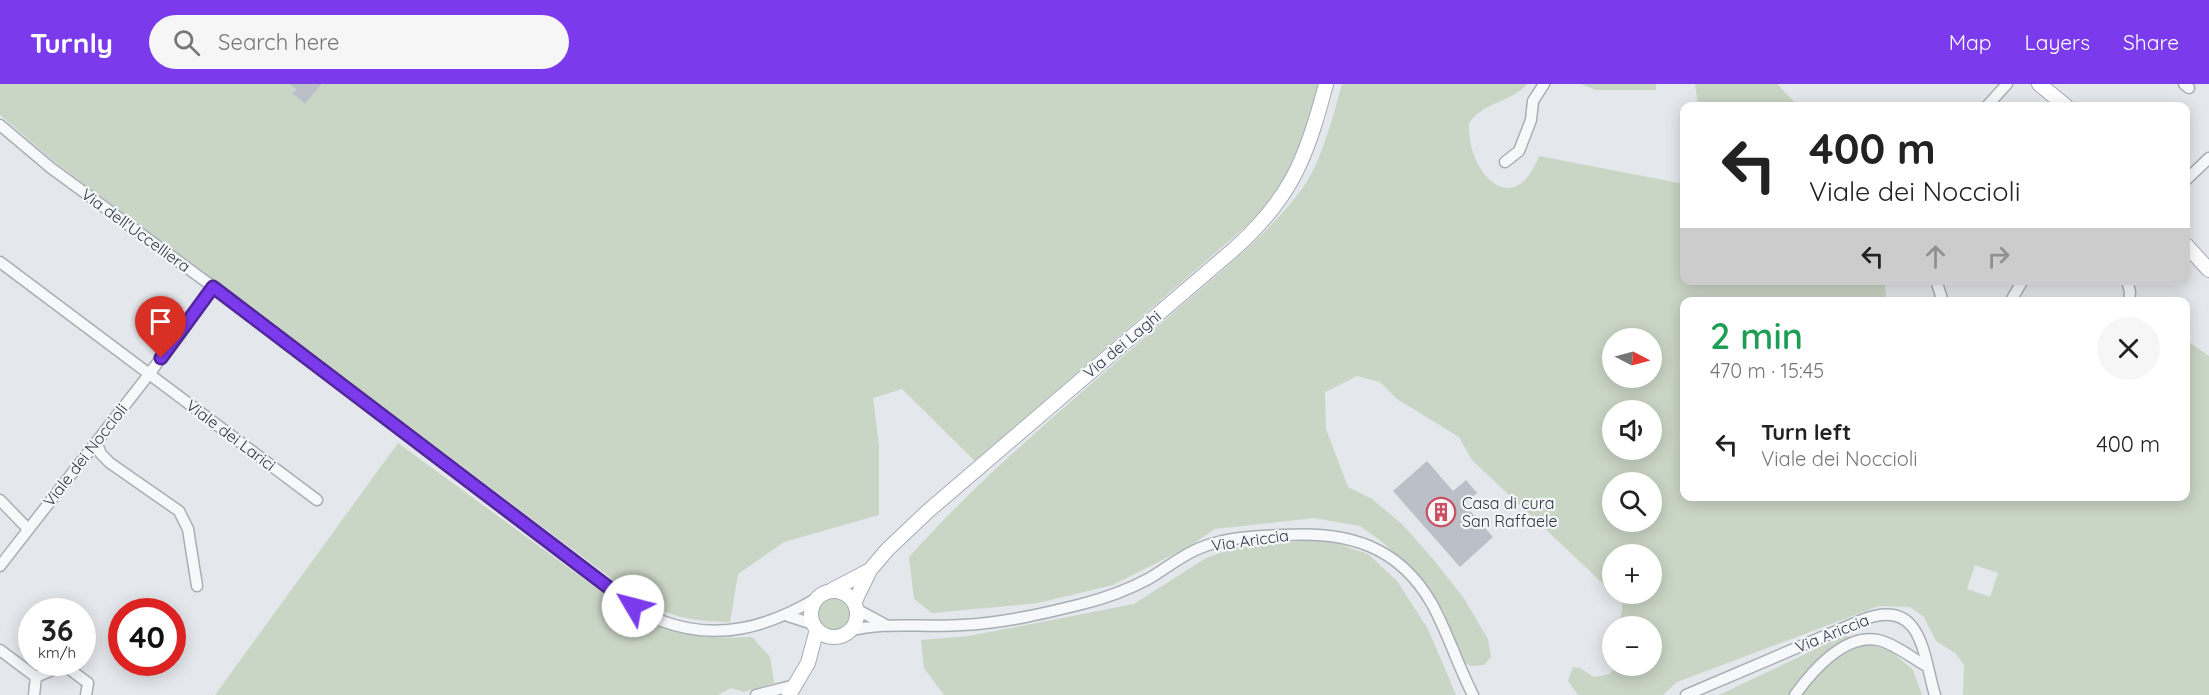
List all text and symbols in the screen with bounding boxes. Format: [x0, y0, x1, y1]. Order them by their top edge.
search box [149, 15, 569, 69]
text: Turnly [30, 25, 113, 60]
icon: search [170, 26, 203, 59]
text: Search here [218, 28, 339, 56]
text: Map [1949, 29, 1992, 55]
text: Layers [2025, 29, 2090, 55]
text: Share [2123, 29, 2179, 55]
text: 400 m [1809, 122, 1936, 175]
icon: left [1710, 126, 1788, 204]
text: Viale dei Noccioli [1809, 174, 2020, 208]
street label: Via dell'Uccelliera [78, 184, 194, 276]
icon: left [1856, 240, 1889, 273]
icon: ahead [1919, 240, 1952, 273]
icon: right [1982, 240, 2015, 273]
pin [135, 296, 186, 358]
icon: arrive [144, 305, 177, 338]
street label: Via dei Laghi [1079, 306, 1165, 382]
text: 2 min [1710, 313, 1803, 358]
button: close [2097, 317, 2160, 380]
north arrow [1602, 328, 1662, 388]
map controls [1602, 328, 1662, 676]
text: 470 m · 15:45 [1710, 358, 1824, 383]
street label: Viale dei Larici [182, 395, 280, 475]
street label: Viale dei Noccioli [39, 399, 131, 511]
button: sound [1602, 400, 1662, 460]
text: Turn left [1761, 418, 1851, 446]
icon: left [1710, 428, 1743, 461]
text: 400 m [2096, 430, 2160, 458]
text: Viale dei Noccioli [1761, 446, 1918, 471]
button: search [1602, 472, 1662, 532]
place label: Casa di cura San Raffaele [1462, 493, 1558, 531]
building icon: Casa di cura San Raffaele [1425, 496, 1457, 528]
street label: Via Ariccia [1210, 525, 1290, 555]
button: + [1602, 544, 1662, 604]
position arrow [601, 574, 665, 638]
speed limit sign: 40 [108, 598, 186, 676]
street label: Via Ariccia [1792, 609, 1872, 657]
text: 36 [41, 611, 73, 649]
button: − [1602, 616, 1662, 676]
text: km/h [38, 643, 76, 662]

